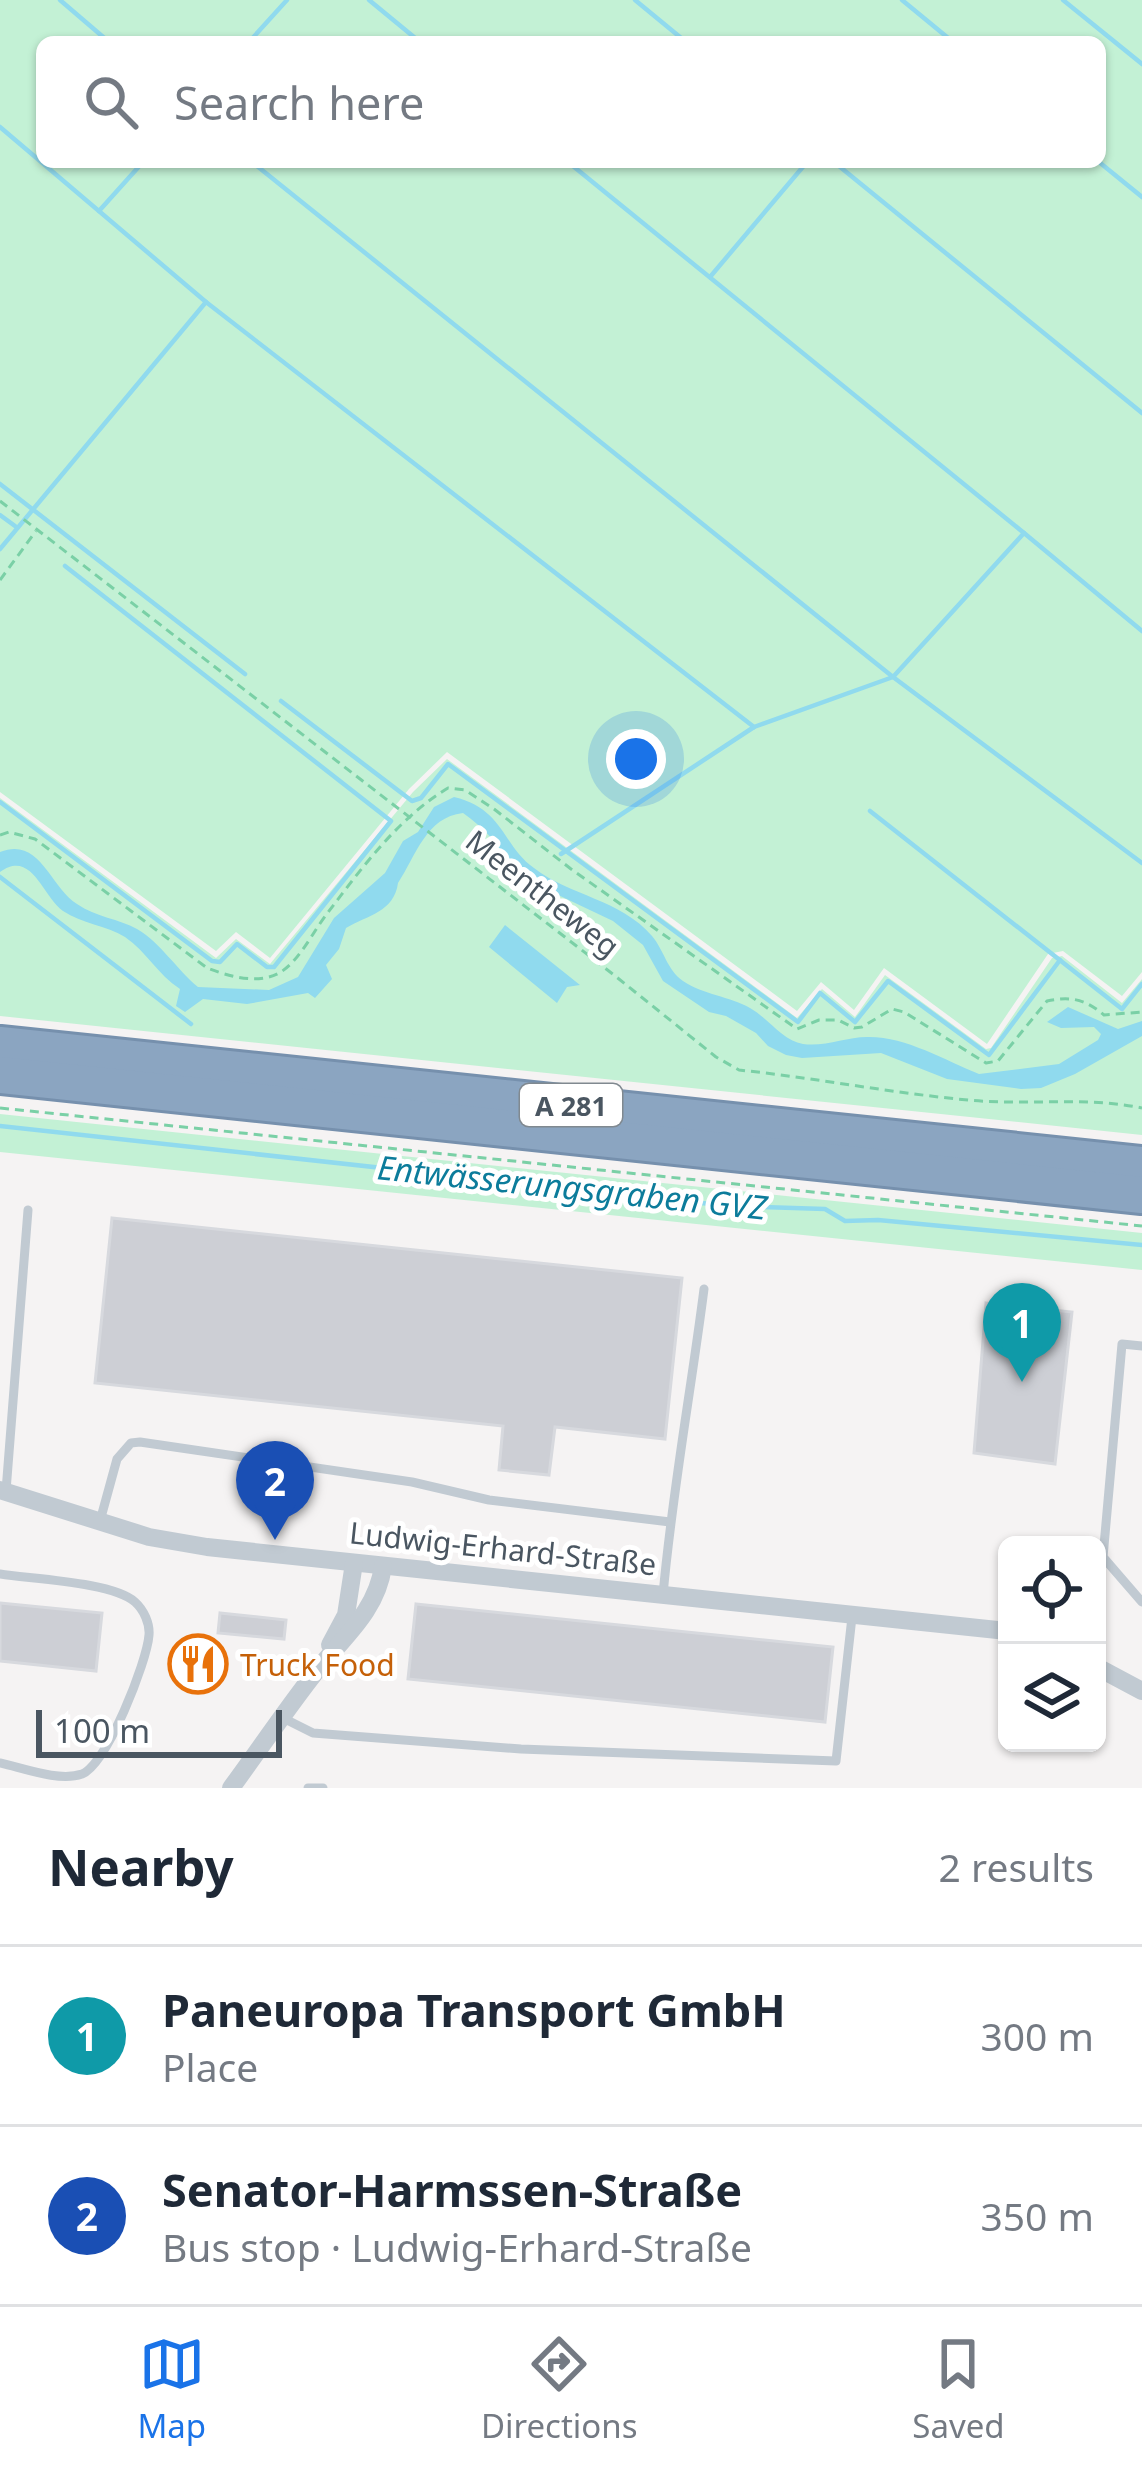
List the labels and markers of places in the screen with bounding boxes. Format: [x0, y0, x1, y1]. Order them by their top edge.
pin: 1 [983, 1283, 1061, 1382]
pin: 2 [236, 1441, 314, 1540]
restaurant icon: Truck Food [167, 1633, 229, 1695]
place label: Truck Food [240, 1644, 395, 1685]

